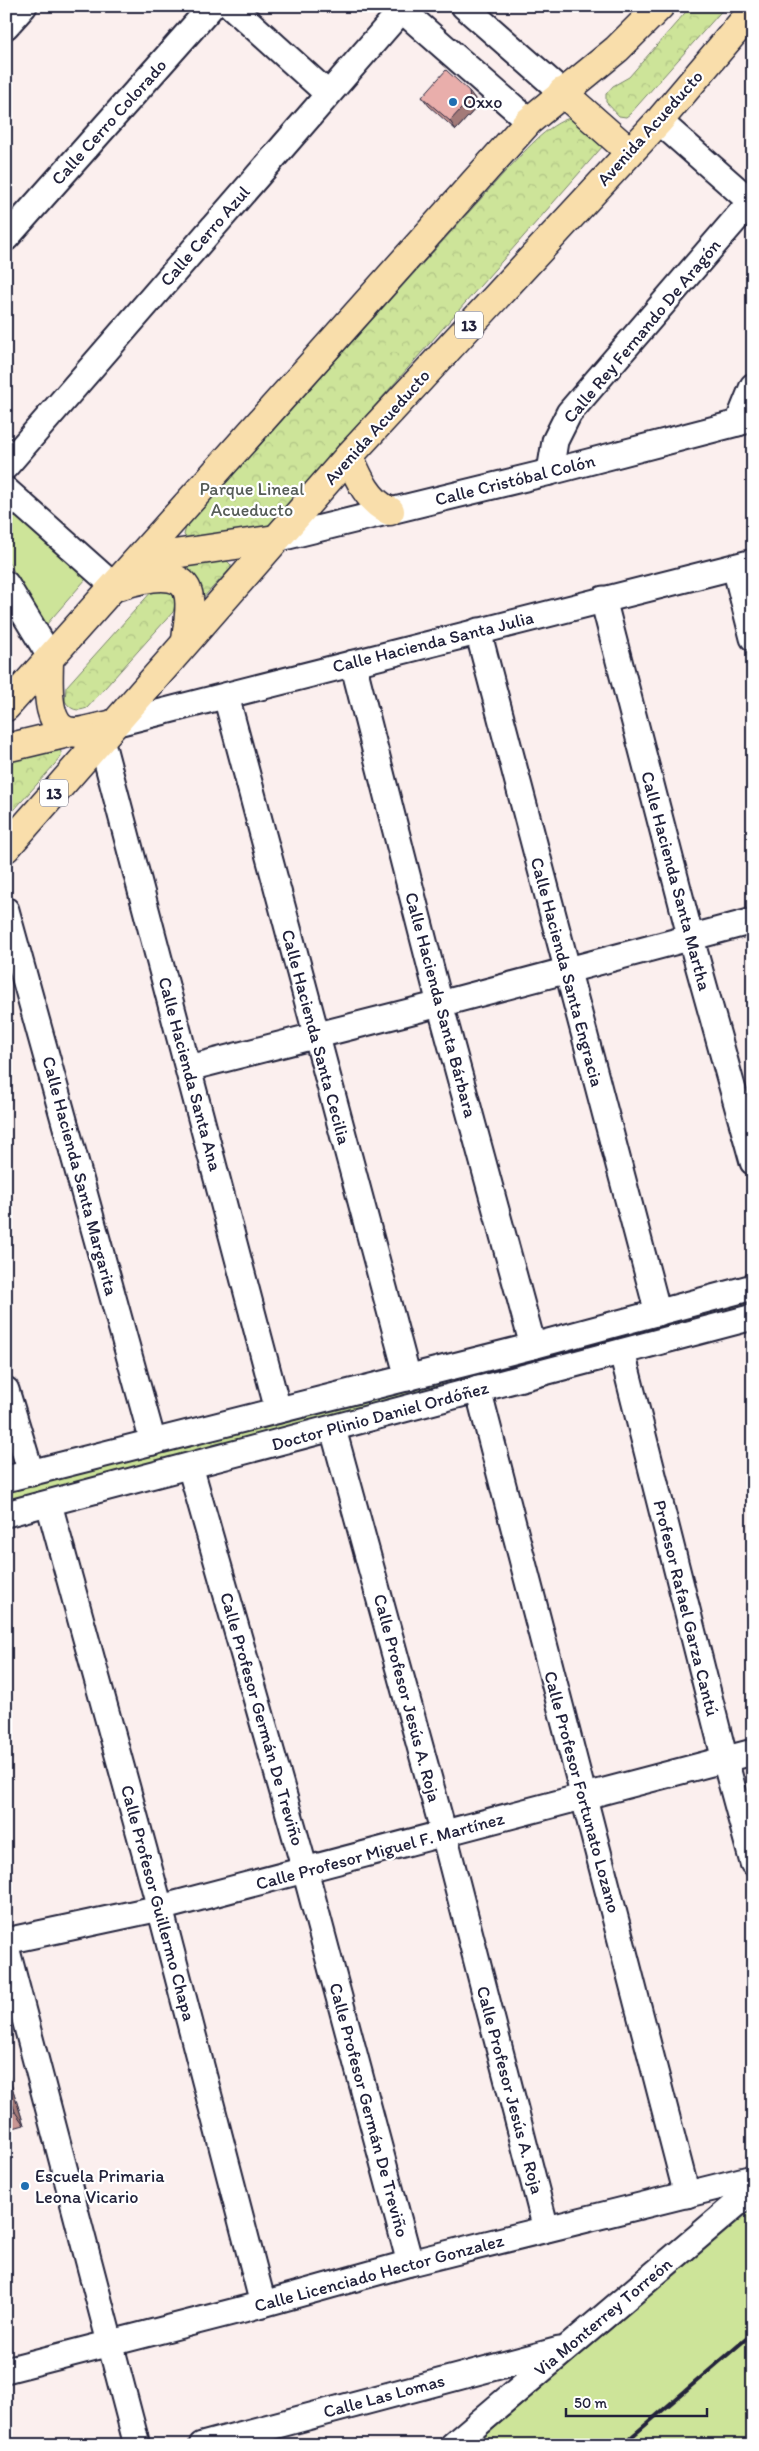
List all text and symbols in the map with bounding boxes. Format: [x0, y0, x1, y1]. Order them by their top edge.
street label: Calle Cerro Colorado [47, 54, 171, 190]
street label: Avenida Acueducto [592, 66, 708, 190]
place label: Oxxo [463, 91, 503, 113]
marker: Oxxo [447, 96, 459, 108]
street label: Calle Cerro Azul [155, 181, 255, 291]
street label: Calle Rey Fernando De Aragón [559, 235, 725, 427]
road number: 13 [455, 312, 483, 338]
street label: Avenida Acueducto [319, 365, 435, 489]
street label: Calle Cristóbal Colón [433, 449, 597, 511]
park label: Parque Lineal Acueducto [200, 478, 304, 521]
street label: Calle Hacienda Santa Julia [330, 606, 536, 678]
street label: Calle Hacienda Santa Martha [636, 769, 716, 994]
road number: 13 [40, 780, 68, 806]
street label: Calle Hacienda Santa Engracia [526, 855, 608, 1089]
street label: Calle Hacienda Santa Bárbara [400, 890, 482, 1121]
street label: Calle Hacienda Santa Cecilia [277, 927, 355, 1148]
street label: Calle Hacienda Santa Ana [153, 974, 227, 1174]
street label: Calle Hacienda Santa Margarita [37, 1054, 123, 1299]
street label: Doctor Plinio Daniel Ordóñez [269, 1376, 491, 1456]
street label: Profesor Rafael Garza Cantú [648, 1498, 724, 1718]
street label: Calle Profesor Germán De Treviño [215, 1590, 309, 1848]
street label: Calle Profesor Jesús A. Roja [369, 1592, 445, 1805]
street label: Calle Profesor Fortunato Lozano [539, 1669, 625, 1915]
street label: Calle Profesor Guillermo Chapa [116, 1783, 200, 2024]
street label: Calle Profesor Miguel F. Martínez [253, 1807, 507, 1895]
street label: Calle Profesor Germán De Treviño [324, 1980, 414, 2240]
street label: Calle Profesor Jesús A. Roja [472, 1984, 548, 2197]
place label: Escuela Primaria Leona Vicario [35, 2165, 165, 2208]
marker: Escuela Primaria Leona Vicario [19, 2180, 31, 2192]
street label: Calle Licenciado Hector Gonzalez [252, 2229, 507, 2317]
street label: Via Monterrey Torreón [529, 2253, 677, 2381]
street label: Calle Las Lomas [321, 2369, 447, 2423]
scale bar [566, 2386, 708, 2418]
text: 50 m [574, 2394, 607, 2412]

